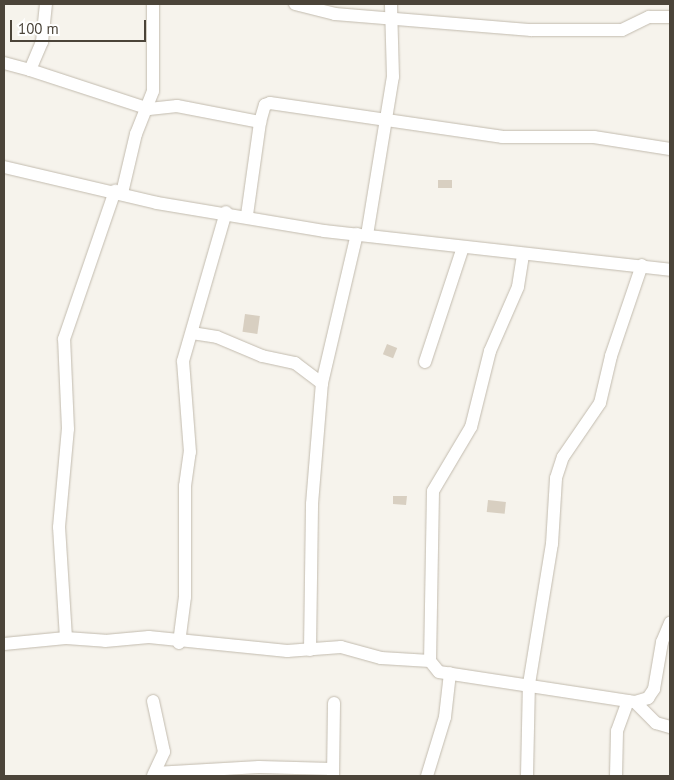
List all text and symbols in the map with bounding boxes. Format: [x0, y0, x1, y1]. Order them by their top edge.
scale bar [12, 10, 149, 42]
text: 100 m [18, 19, 59, 38]

